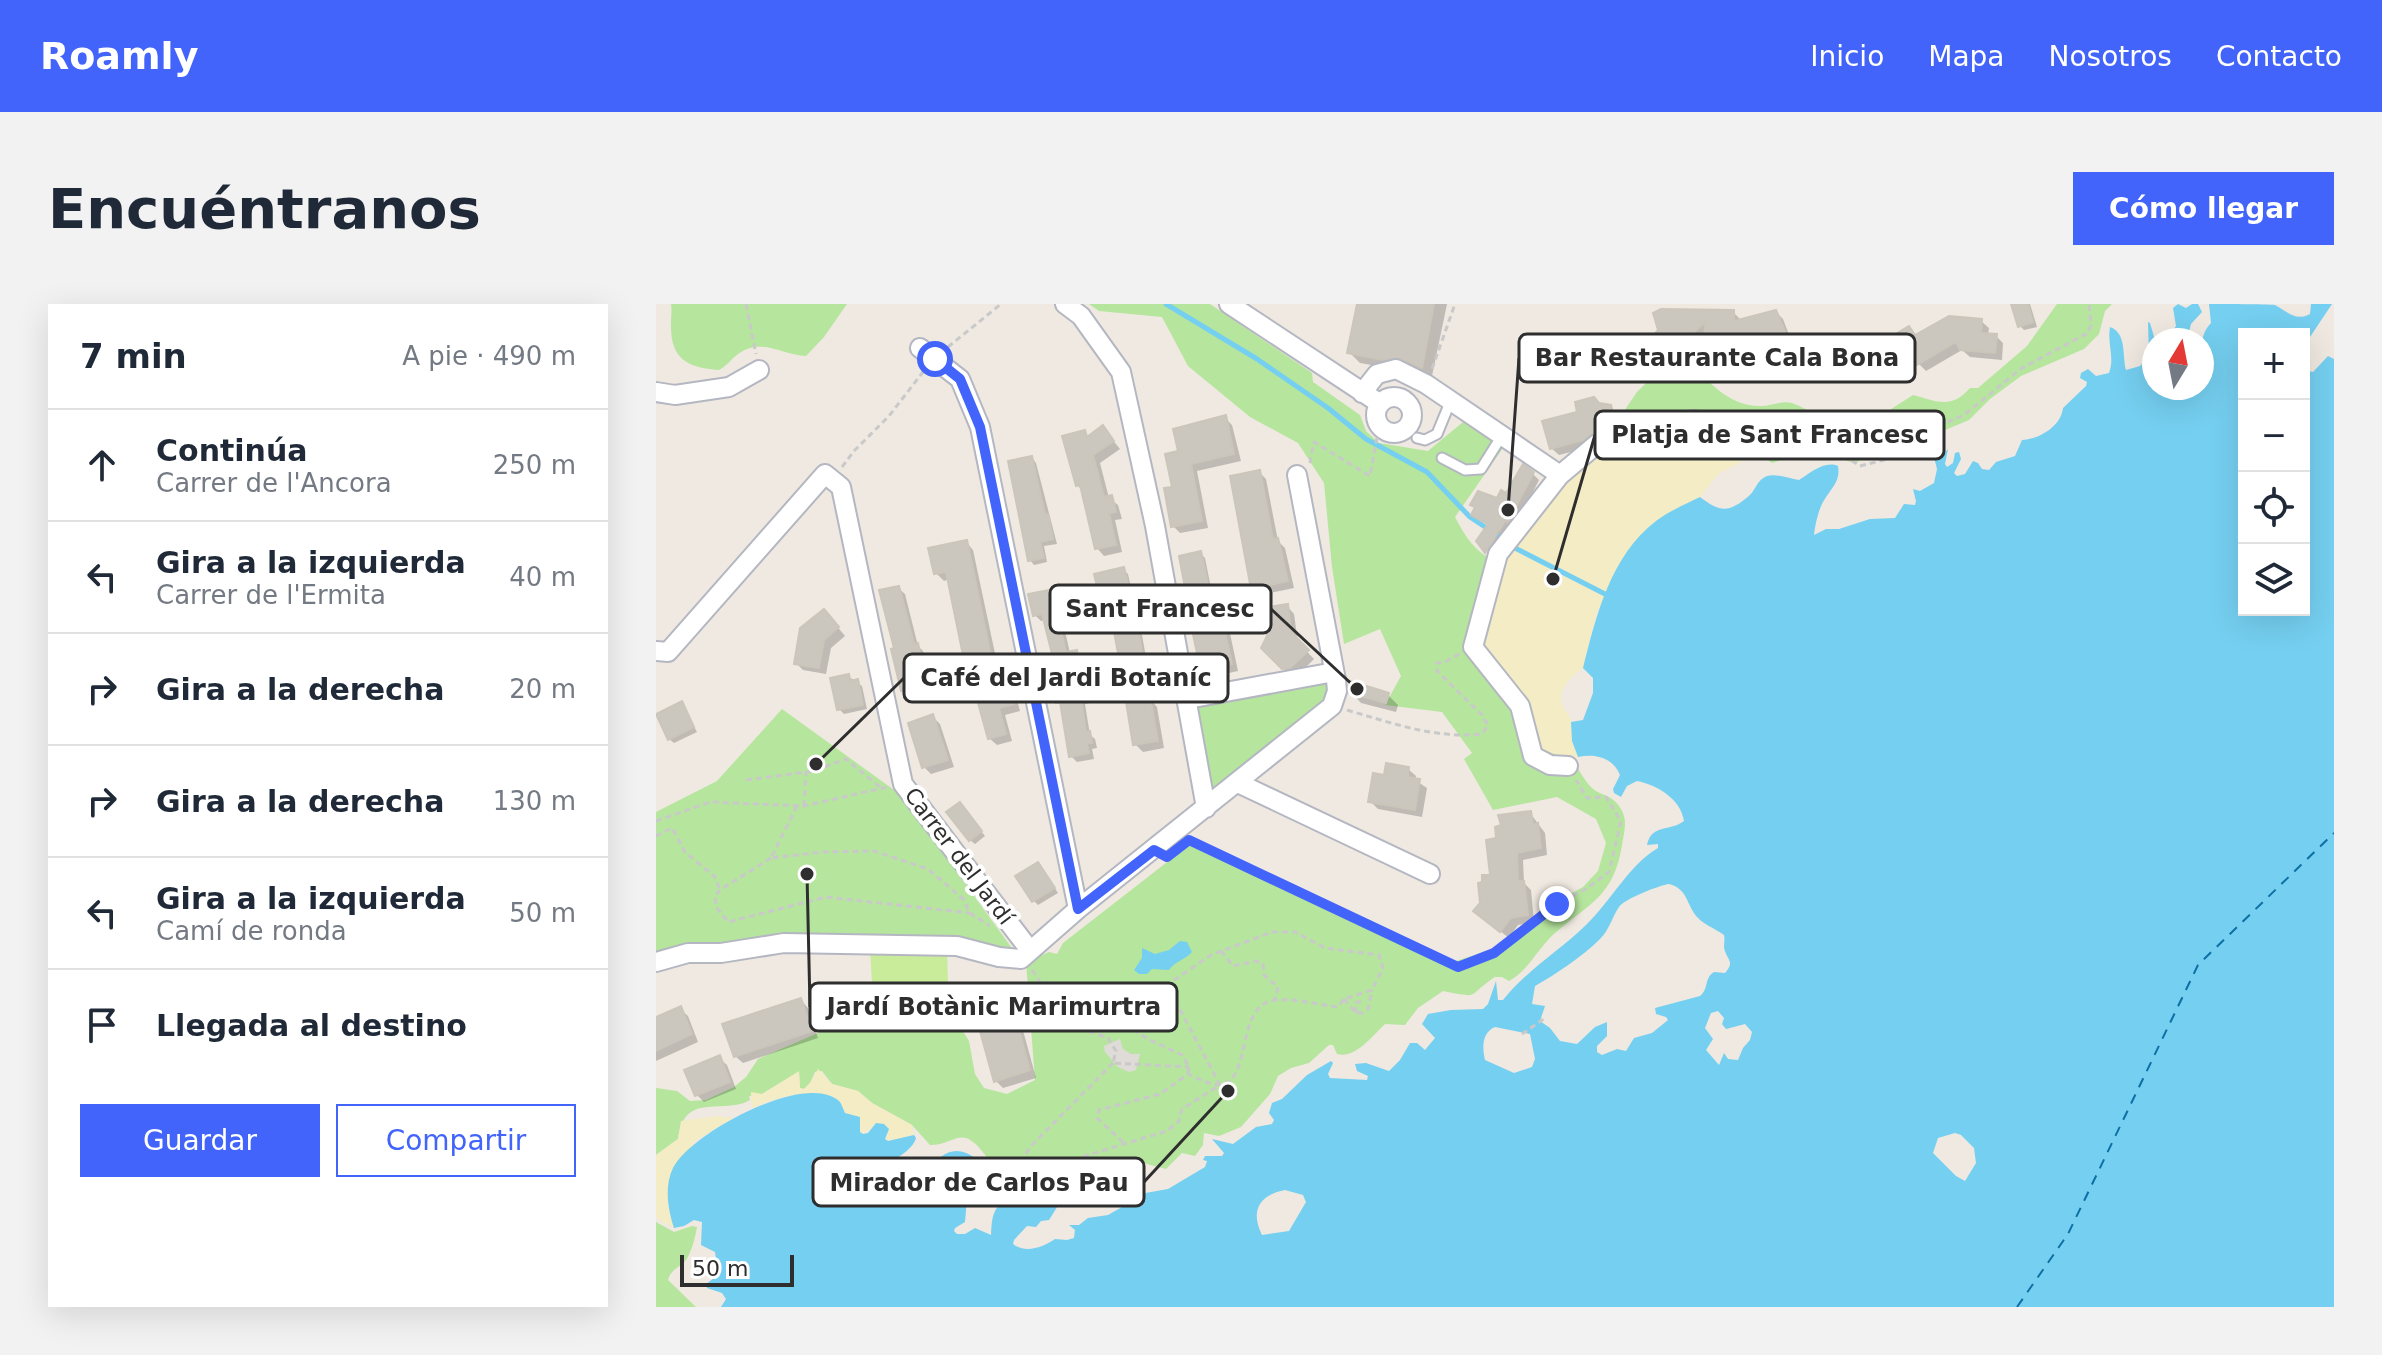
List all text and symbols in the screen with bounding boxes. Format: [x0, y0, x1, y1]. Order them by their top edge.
text: Roamly [40, 34, 198, 78]
text: Inicio [1810, 40, 1884, 73]
text: Mapa [1928, 40, 2005, 73]
text: Nosotros [2049, 40, 2172, 73]
text: Contacto [2216, 40, 2342, 73]
button: Cómo llegar [2073, 172, 2334, 245]
text: Encuéntranos [48, 176, 481, 241]
north arrow [2142, 328, 2214, 400]
map controls [2238, 328, 2310, 616]
button: + [2238, 328, 2310, 400]
callout: Bar Restaurante Cala Bona [1519, 334, 1915, 382]
text: 7 min [80, 336, 187, 376]
text: A pie · 490 m [402, 341, 576, 371]
route start [917, 341, 953, 377]
text: Bar Restaurante Cala Bona [1535, 344, 1899, 372]
button: − [2238, 400, 2310, 472]
callout: Platja de Sant Francesc [1595, 411, 1944, 459]
text: Platja de Sant Francesc [1611, 421, 1929, 449]
text: Continúa [156, 433, 308, 468]
icon: ahead [80, 443, 124, 487]
text: 250 m [493, 450, 576, 480]
text: Carrer de l'Ancora [156, 468, 392, 498]
button: locate [2238, 472, 2310, 544]
button: layers [2238, 544, 2310, 616]
text: Gira a la izquierda [156, 545, 466, 580]
icon: left [80, 555, 124, 599]
text: 40 m [509, 562, 576, 592]
text: Carrer de l'Ermita [156, 580, 386, 610]
callout: Sant Francesc [1050, 585, 1271, 633]
text: Sant Francesc [1065, 595, 1255, 623]
callout: Café del Jardi Botaníc [904, 654, 1228, 702]
text: Café del Jardi Botaníc [920, 664, 1212, 692]
icon: right [80, 667, 124, 711]
text: Gira a la derecha [156, 672, 444, 707]
text: 20 m [509, 674, 576, 704]
icon: right [80, 779, 124, 823]
street label: Carrer del Jardí [899, 783, 1019, 930]
text: Gira a la derecha [156, 784, 444, 819]
text: 130 m [493, 786, 576, 816]
text: Gira a la izquierda [156, 881, 466, 916]
route end [1539, 886, 1575, 922]
icon: left [80, 891, 124, 935]
text: 50 m [509, 898, 576, 928]
text: Camí de ronda [156, 916, 347, 946]
callout: Jardí Botànic Marimurtra [810, 983, 1177, 1031]
text: Jardí Botànic Marimurtra [825, 993, 1161, 1021]
icon: arrive [80, 1003, 124, 1047]
text: Llegada al destino [156, 1008, 467, 1043]
button: Guardar [80, 1104, 320, 1177]
button: Compartir [336, 1104, 576, 1177]
callout: Mirador de Carlos Pau [813, 1158, 1144, 1206]
text: Mirador de Carlos Pau [829, 1169, 1129, 1197]
scale bar [680, 1251, 794, 1287]
text: 50 m [692, 1256, 748, 1281]

